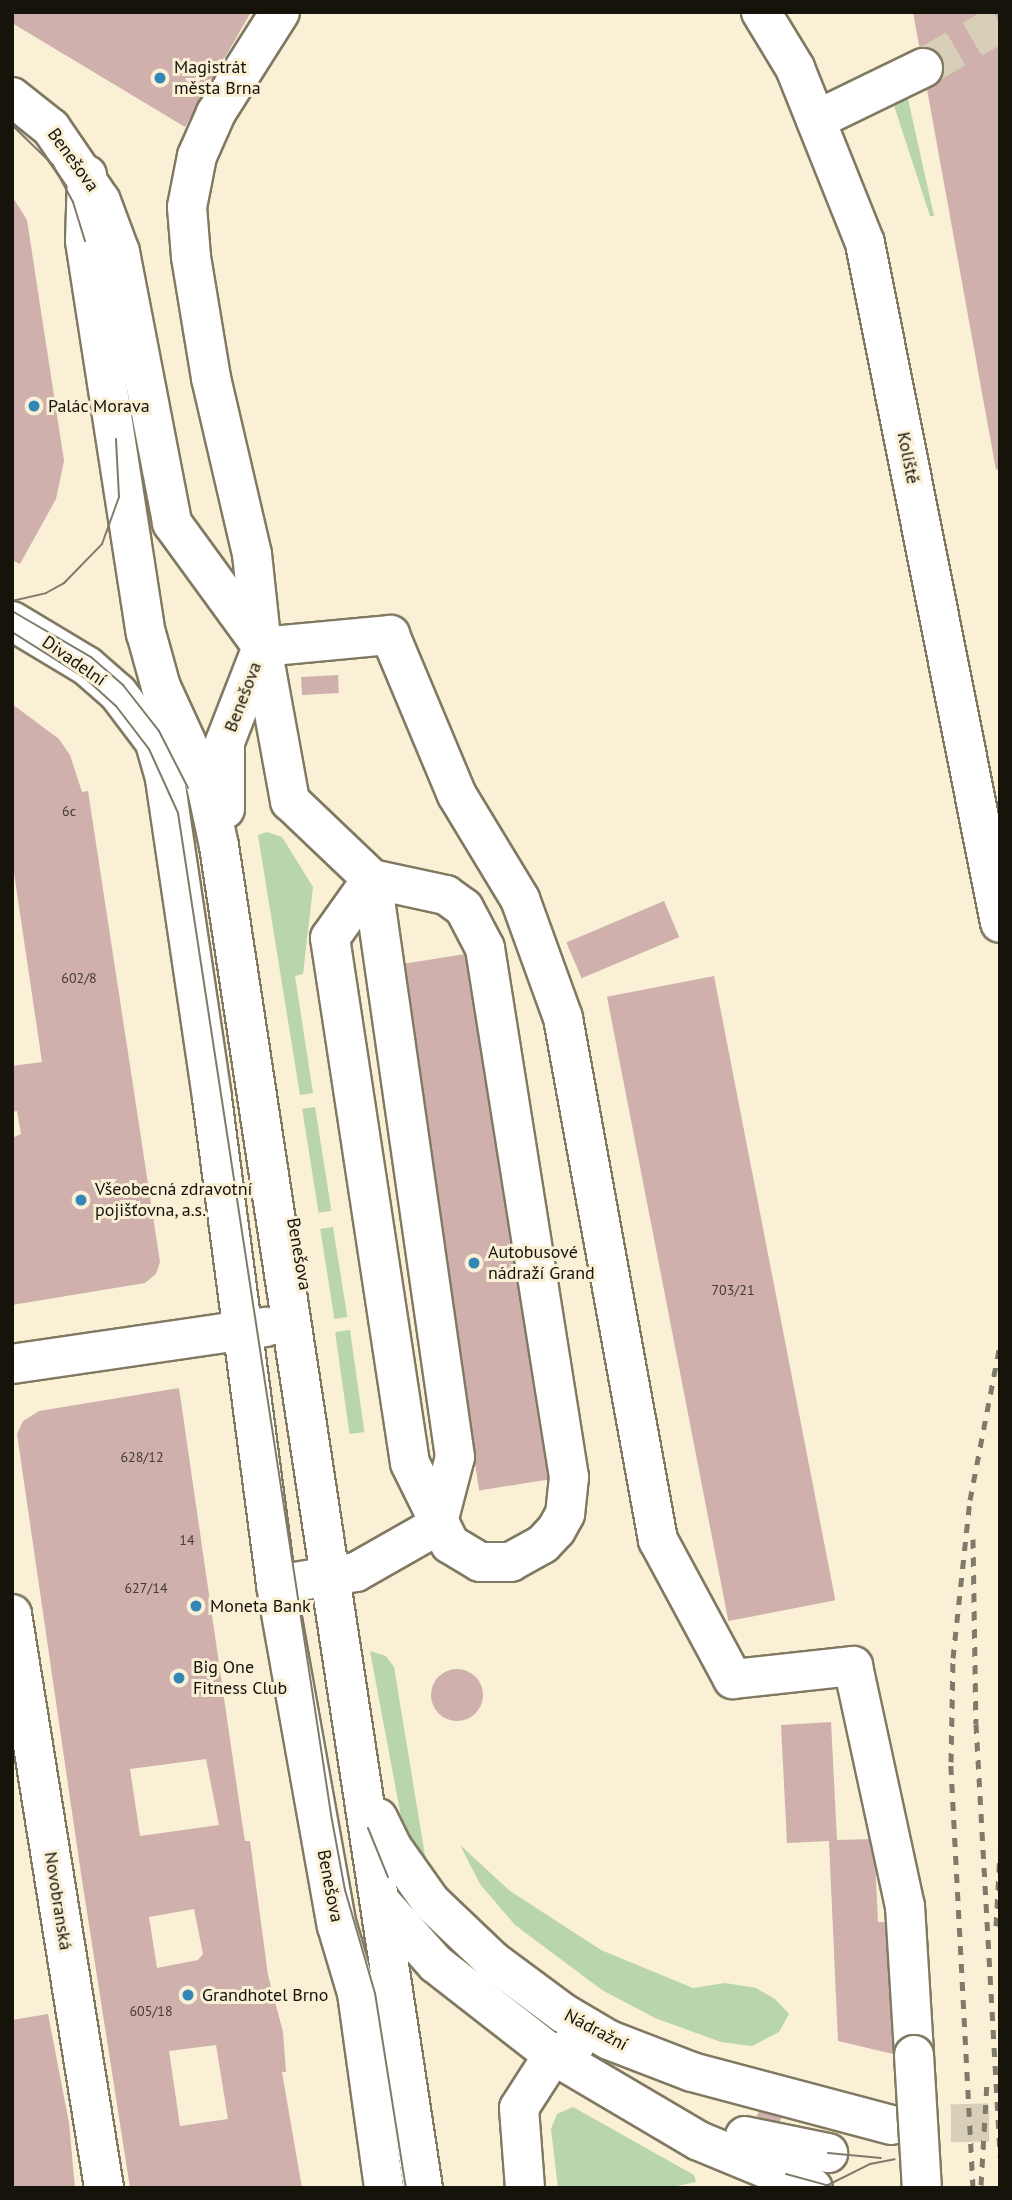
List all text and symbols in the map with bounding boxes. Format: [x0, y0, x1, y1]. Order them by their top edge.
place label: Magistrát města Brna [174, 57, 261, 100]
marker: Magistrát města Brna [152, 70, 168, 86]
street label: Benešova [43, 124, 103, 196]
place label: Palác Morava [48, 395, 150, 417]
marker: Palác Morava [26, 398, 42, 414]
street label: Koliště [892, 430, 924, 486]
street label: Divadelní [38, 631, 110, 691]
street label: Benešova [220, 659, 266, 735]
house number: 6c [62, 803, 76, 819]
house number: 602/8 [61, 970, 97, 986]
place label: Všeobecná zdravotní pojišťovna, a.s. [95, 1179, 253, 1222]
marker: Všeobecná zdravotní pojišťovna, a.s. [73, 1192, 89, 1208]
street label: Benešova [282, 1216, 316, 1292]
place label: Autobusové nádraží Grand [488, 1242, 595, 1284]
marker: Autobusové nádraží Grand [466, 1255, 482, 1271]
house number: 703/21 [711, 1282, 755, 1298]
house number: 628/12 [120, 1449, 164, 1465]
house number: 14 [179, 1532, 195, 1548]
house number: 627/14 [124, 1580, 168, 1596]
place label: Moneta Bank [210, 1595, 311, 1617]
marker: Moneta Bank [188, 1598, 204, 1614]
place label: Big One Fitness Club [193, 1657, 287, 1700]
marker: Big One Fitness Club [171, 1670, 187, 1686]
street label: Benešova [312, 1848, 348, 1924]
street label: Novobranská [40, 1850, 76, 1952]
place label: Grandhotel Brno [202, 1984, 328, 2006]
marker: Grandhotel Brno [180, 1987, 196, 2003]
house number: 605/18 [129, 2003, 173, 2019]
street label: Nádražní [561, 2004, 631, 2056]

